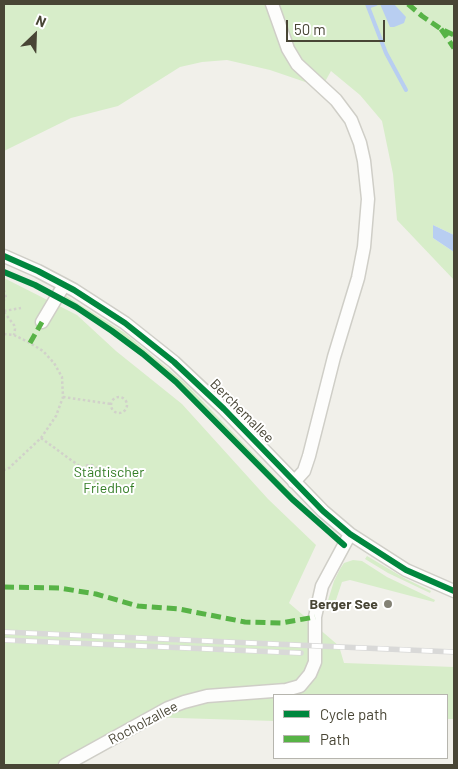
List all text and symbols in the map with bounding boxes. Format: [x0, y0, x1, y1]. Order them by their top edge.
north arrow [10, 10, 60, 60]
scale bar [288, 10, 387, 42]
text: N [34, 11, 49, 30]
text: 50 m [294, 20, 326, 38]
street label: Berchemallee [207, 376, 277, 446]
park label: Städtischer Friedhof [74, 464, 144, 497]
place label: Berger See [309, 596, 378, 612]
marker: Berger See [382, 598, 394, 610]
legend [273, 694, 448, 759]
street label: Rocholzallee [105, 698, 181, 748]
text: Cycle path [320, 705, 387, 723]
text: Path [320, 730, 350, 748]

